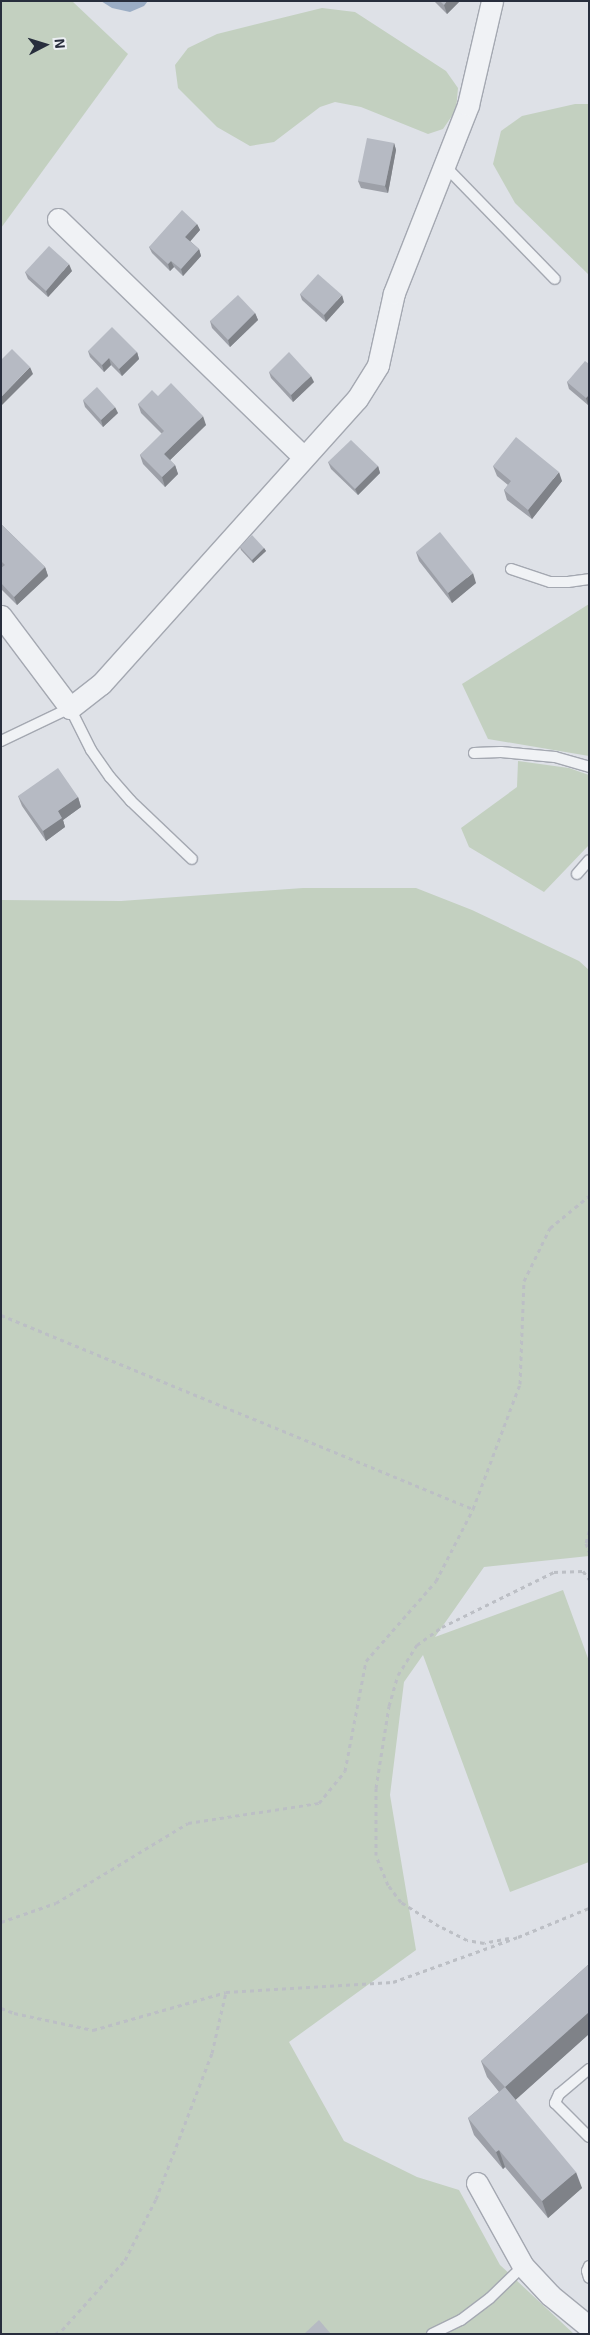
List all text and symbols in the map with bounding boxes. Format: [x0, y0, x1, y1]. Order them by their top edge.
north arrow [20, 20, 70, 70]
text: N [52, 38, 69, 49]

